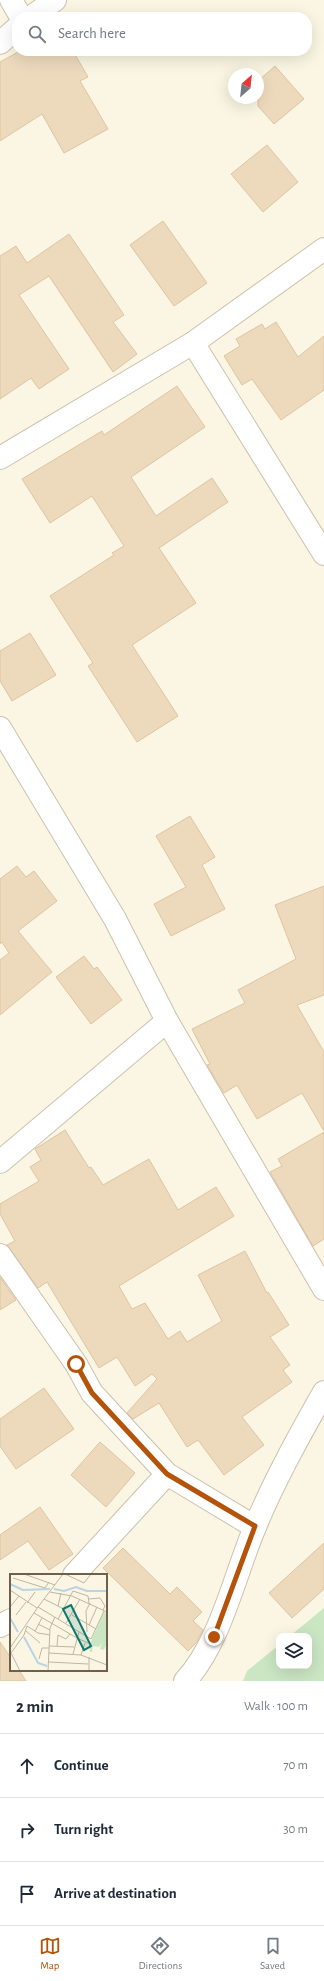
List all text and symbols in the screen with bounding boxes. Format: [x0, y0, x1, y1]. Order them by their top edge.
search box [12, 12, 312, 56]
icon: search [26, 23, 48, 45]
text: Search here [58, 26, 126, 41]
north arrow [228, 68, 264, 104]
route start [67, 1355, 85, 1373]
inset map [10, 1574, 107, 1671]
route end [205, 1628, 223, 1646]
map controls [276, 1633, 312, 1669]
button: layers [276, 1633, 312, 1669]
text: 2 min [16, 1698, 54, 1715]
text: Walk · 100 m [244, 1700, 308, 1713]
icon: ahead [16, 1755, 38, 1777]
text: Continue [54, 1758, 109, 1773]
text: 70 m [283, 1759, 308, 1772]
icon: right [16, 1819, 38, 1841]
text: Turn right [54, 1822, 113, 1837]
text: 30 m [283, 1823, 308, 1836]
icon: arrive [16, 1883, 38, 1905]
text: Arrive at destination [54, 1886, 177, 1901]
tab: Map [39, 1935, 61, 1972]
tab: Directions [138, 1935, 182, 1972]
tab: Saved [260, 1935, 285, 1972]

